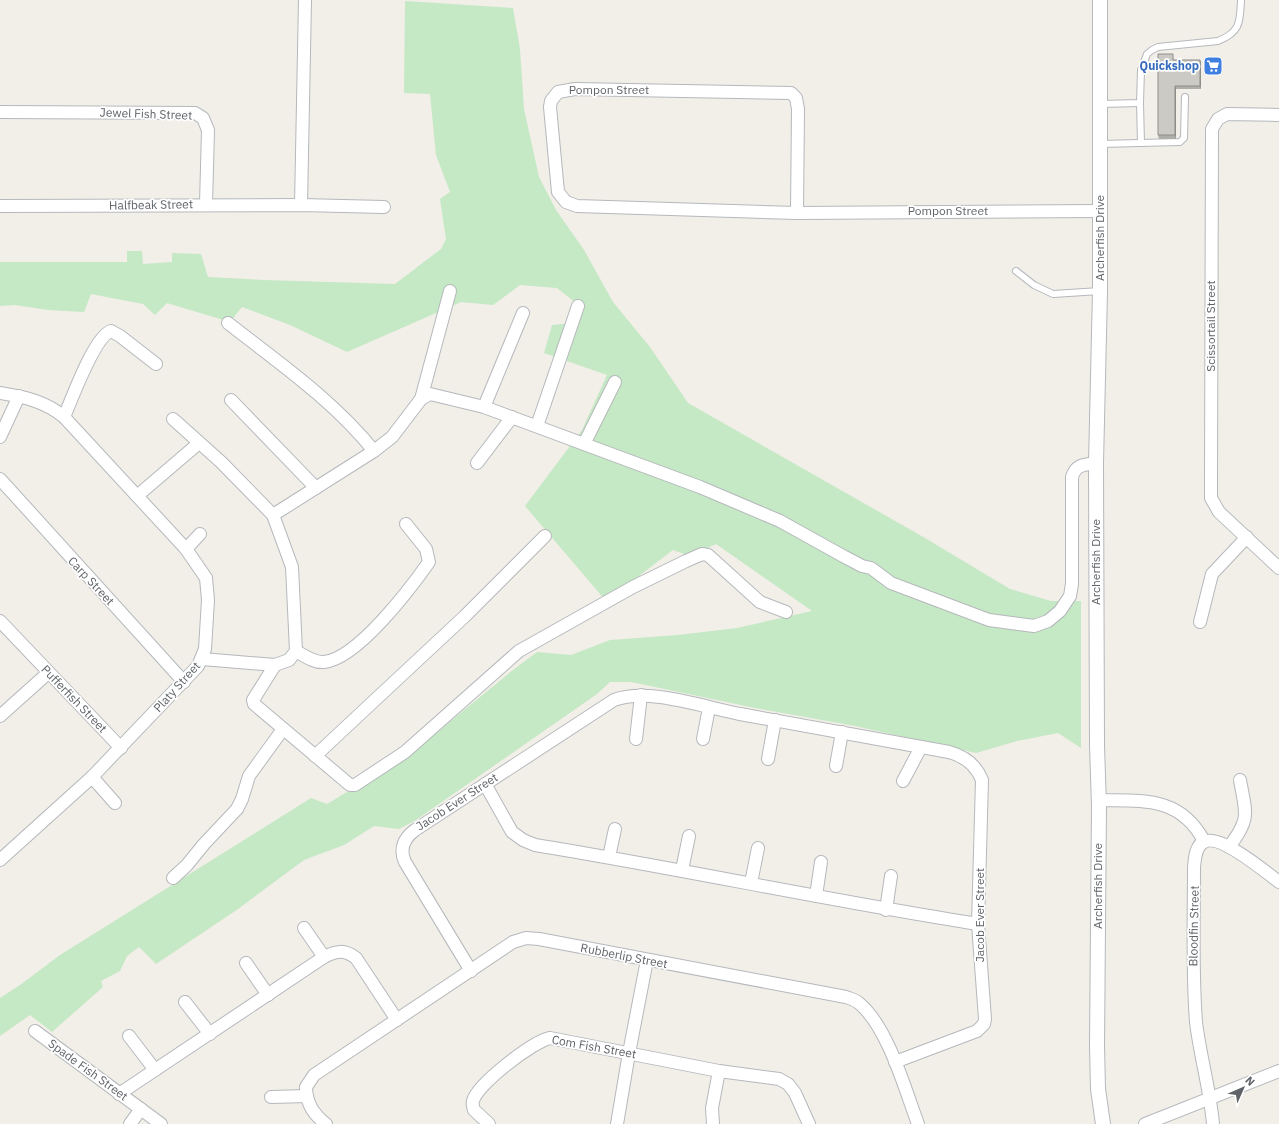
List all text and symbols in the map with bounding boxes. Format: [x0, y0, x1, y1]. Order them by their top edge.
supermarket icon: Quickshop [1202, 55, 1224, 77]
place label: Quickshop [1140, 58, 1199, 73]
street label: Pompon Street [569, 82, 649, 97]
street label: Jewel Fish Street [99, 104, 193, 123]
street label: Archerfish Drive [1092, 195, 1107, 281]
street label: Halfbeak Street [109, 196, 193, 213]
street label: Pompon Street [908, 203, 988, 218]
street label: Scissortail Street [1203, 280, 1218, 372]
street label: Archerfish Drive [1088, 519, 1103, 605]
street label: Carp Street [65, 553, 118, 608]
street label: Platy Street [150, 658, 203, 715]
street label: Pufferfish Street [38, 662, 110, 736]
street label: Jacob Ever Street [413, 770, 500, 834]
street label: Archerfish Drive [1090, 843, 1105, 929]
street label: Jacob Ever Street [972, 868, 987, 962]
street label: Bloodfin Street [1185, 885, 1202, 967]
street label: Rubberlip Street [579, 940, 669, 971]
street label: Com Fish Street [551, 1032, 638, 1061]
street label: Spade Fish Street [46, 1036, 131, 1104]
north arrow [1223, 1068, 1263, 1108]
text: N [1242, 1073, 1258, 1089]

